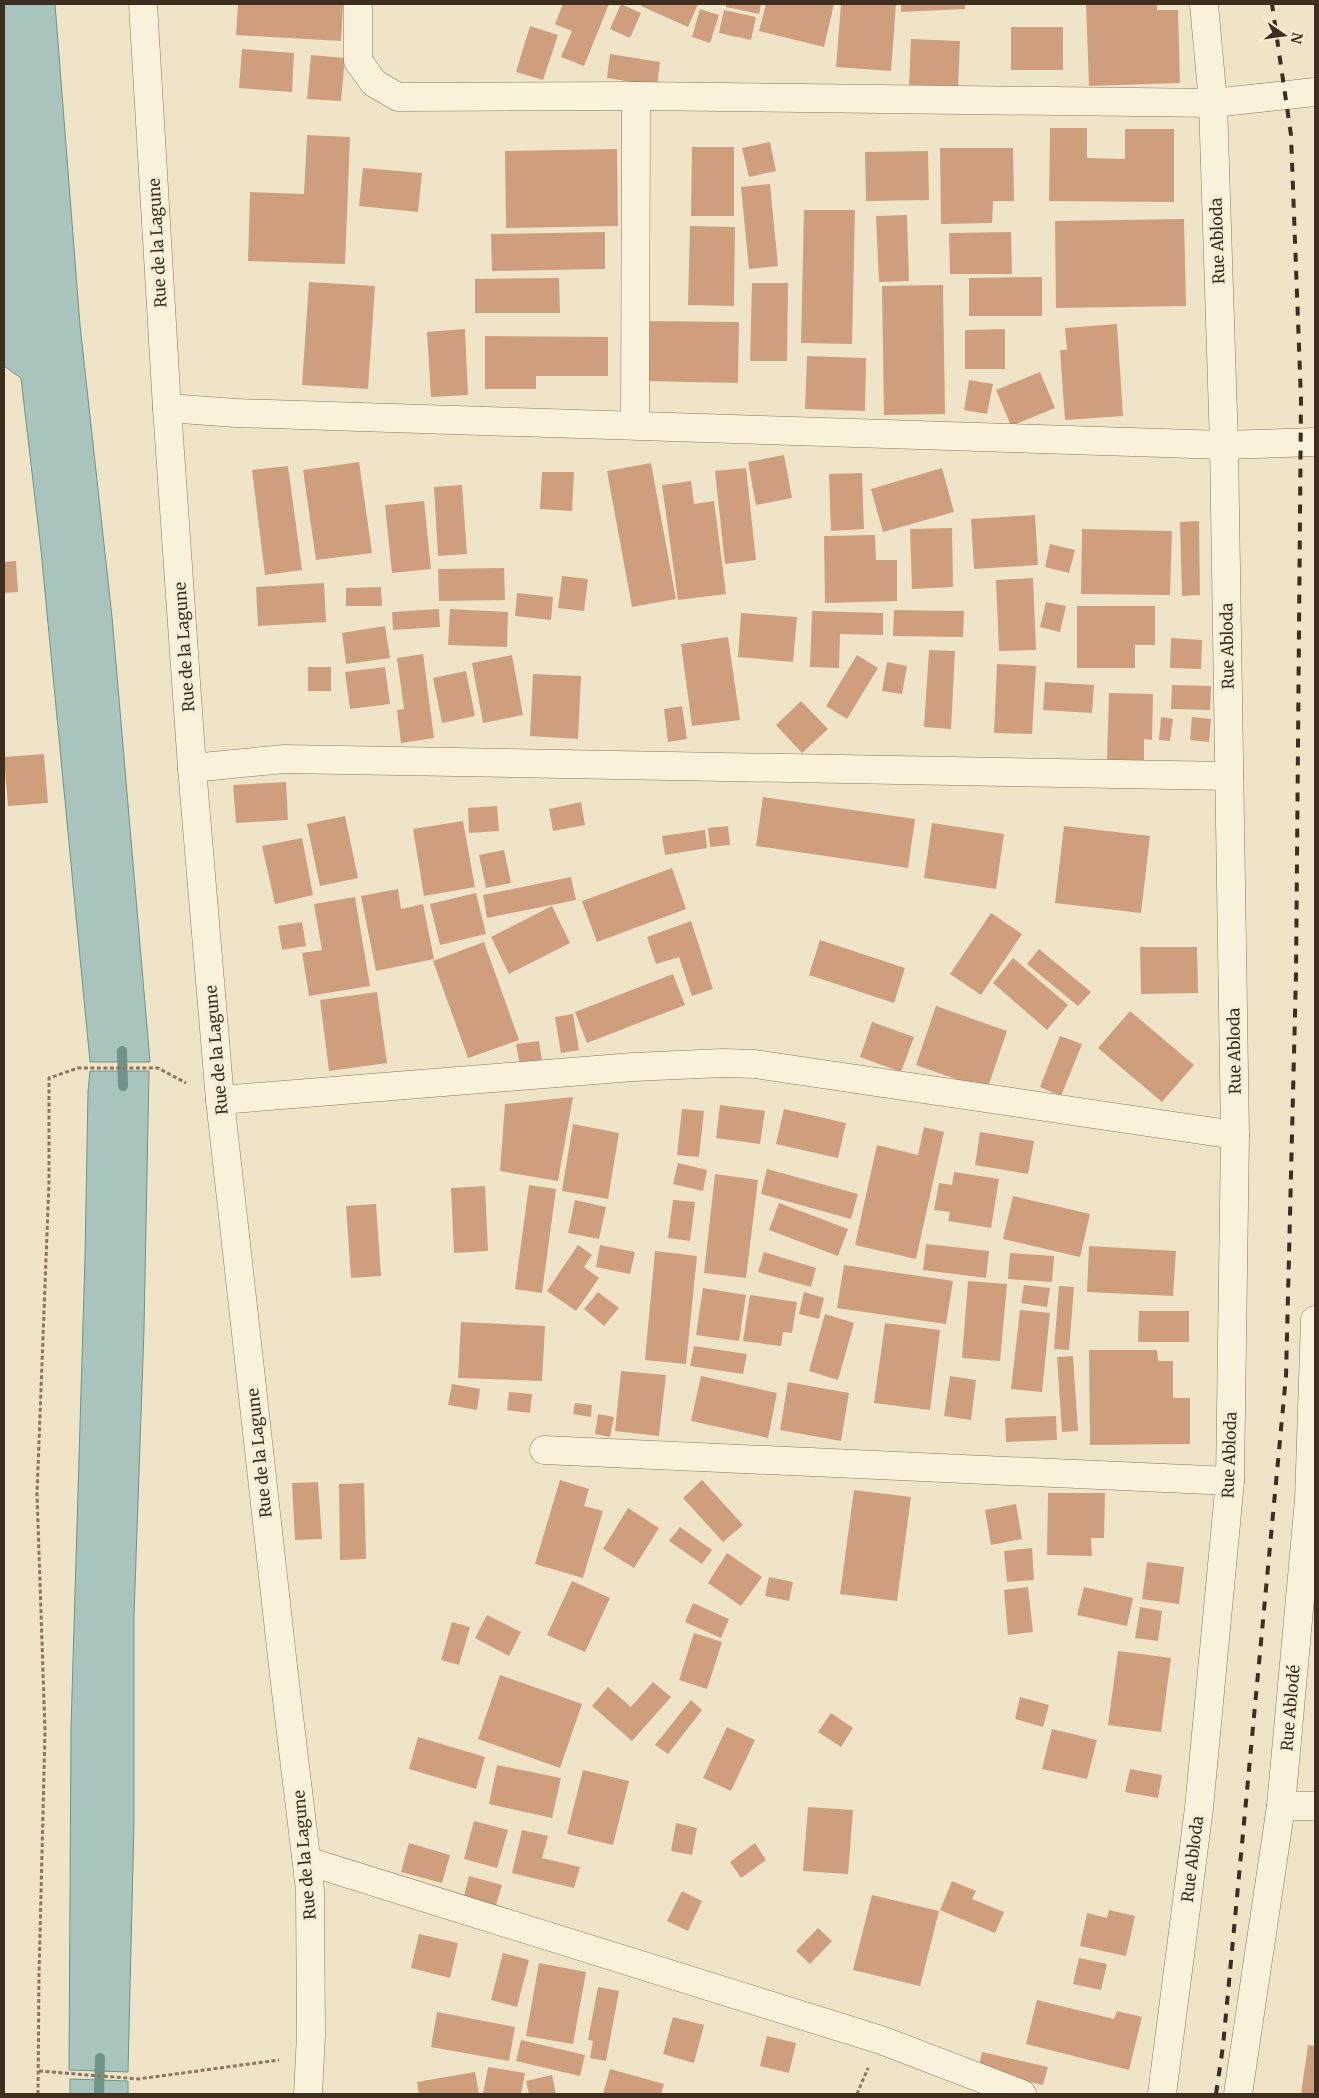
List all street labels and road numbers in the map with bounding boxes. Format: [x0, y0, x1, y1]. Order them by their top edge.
street label: Rue de la Lagune [144, 178, 170, 308]
street label: Rue Abloda [1205, 197, 1229, 285]
street label: Rue de la Lagune [169, 581, 199, 713]
street label: Rue Abloda [1216, 602, 1238, 689]
street label: Rue de la Lagune [200, 984, 232, 1116]
street label: Rue Abloda [1223, 1007, 1245, 1094]
street label: Rue de la Lagune [242, 1387, 276, 1519]
street label: Rue Abloda [1217, 1411, 1241, 1499]
street label: Rue Ablodé [1276, 1664, 1304, 1752]
street label: Rue de la Lagune [288, 1789, 320, 1921]
street label: Rue Abloda [1177, 1814, 1207, 1903]

